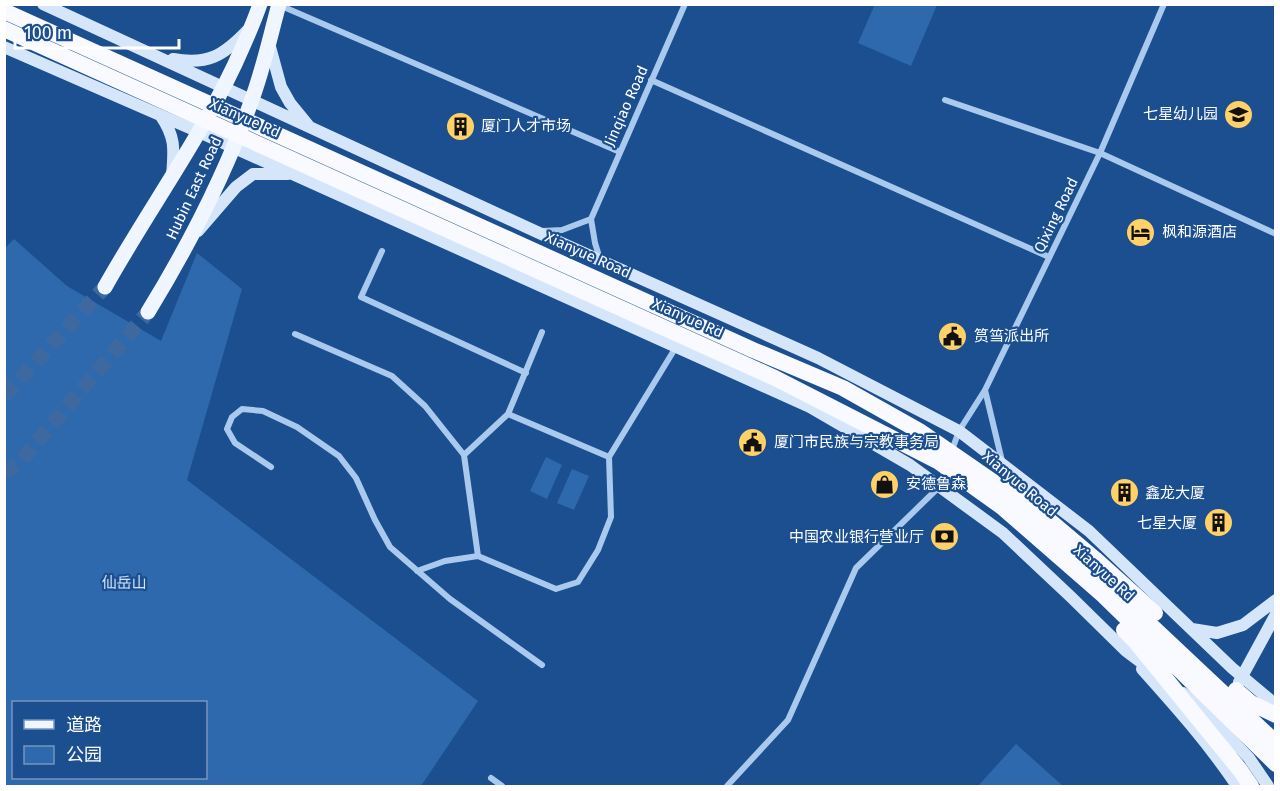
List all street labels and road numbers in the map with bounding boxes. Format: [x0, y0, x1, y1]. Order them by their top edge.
street label: Jinqiao Road [600, 63, 652, 149]
street label: Xianyue Rd [207, 94, 283, 142]
street label: Hubin East Road [162, 134, 226, 242]
street label: Qixing Road [1030, 175, 1082, 255]
street label: Xianyue Road [542, 228, 634, 282]
street label: Xianyue Rd [650, 294, 726, 342]
street label: Xianyue Road [979, 448, 1061, 520]
street label: Xianyue Rd [1070, 541, 1138, 605]

